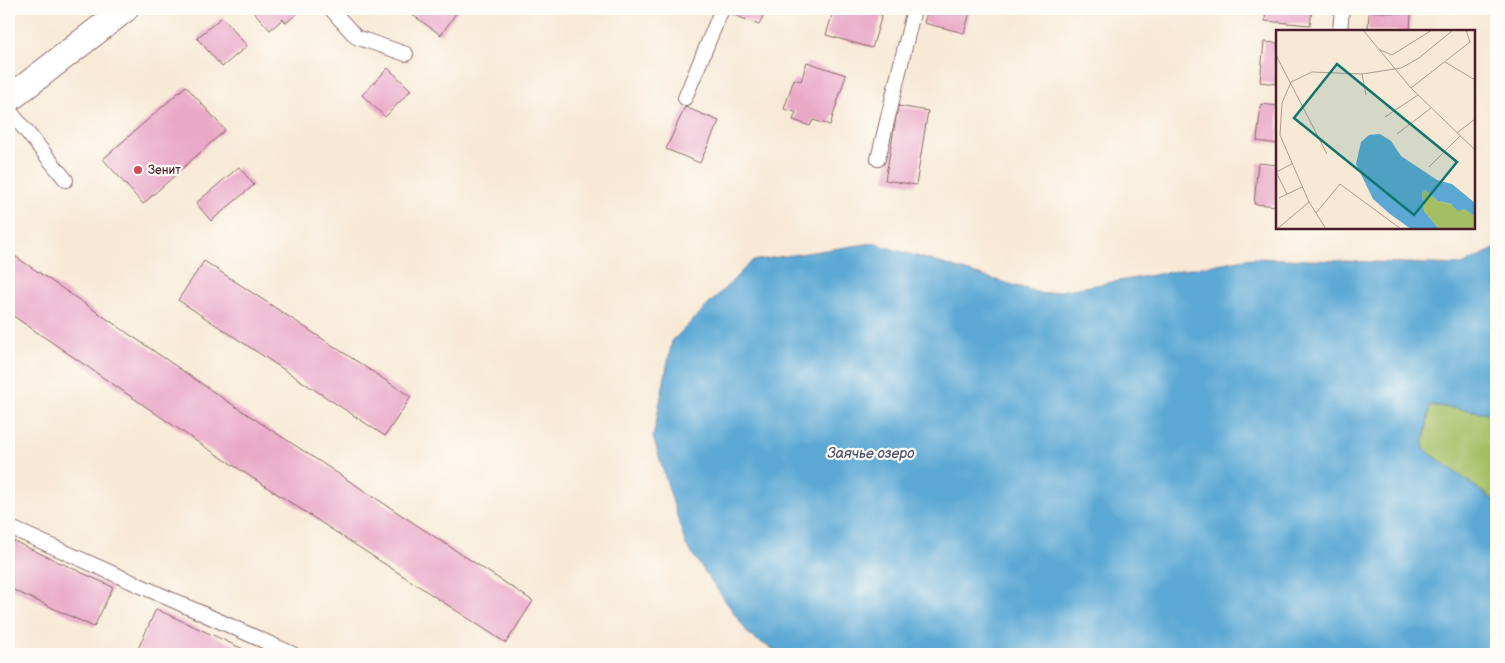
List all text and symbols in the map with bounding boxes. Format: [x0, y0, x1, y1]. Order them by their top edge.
inset map [1276, 30, 1475, 229]
place label: Зенит [148, 163, 181, 178]
marker: Зенит [132, 164, 144, 176]
water label: Заячье озеро [827, 445, 915, 462]

